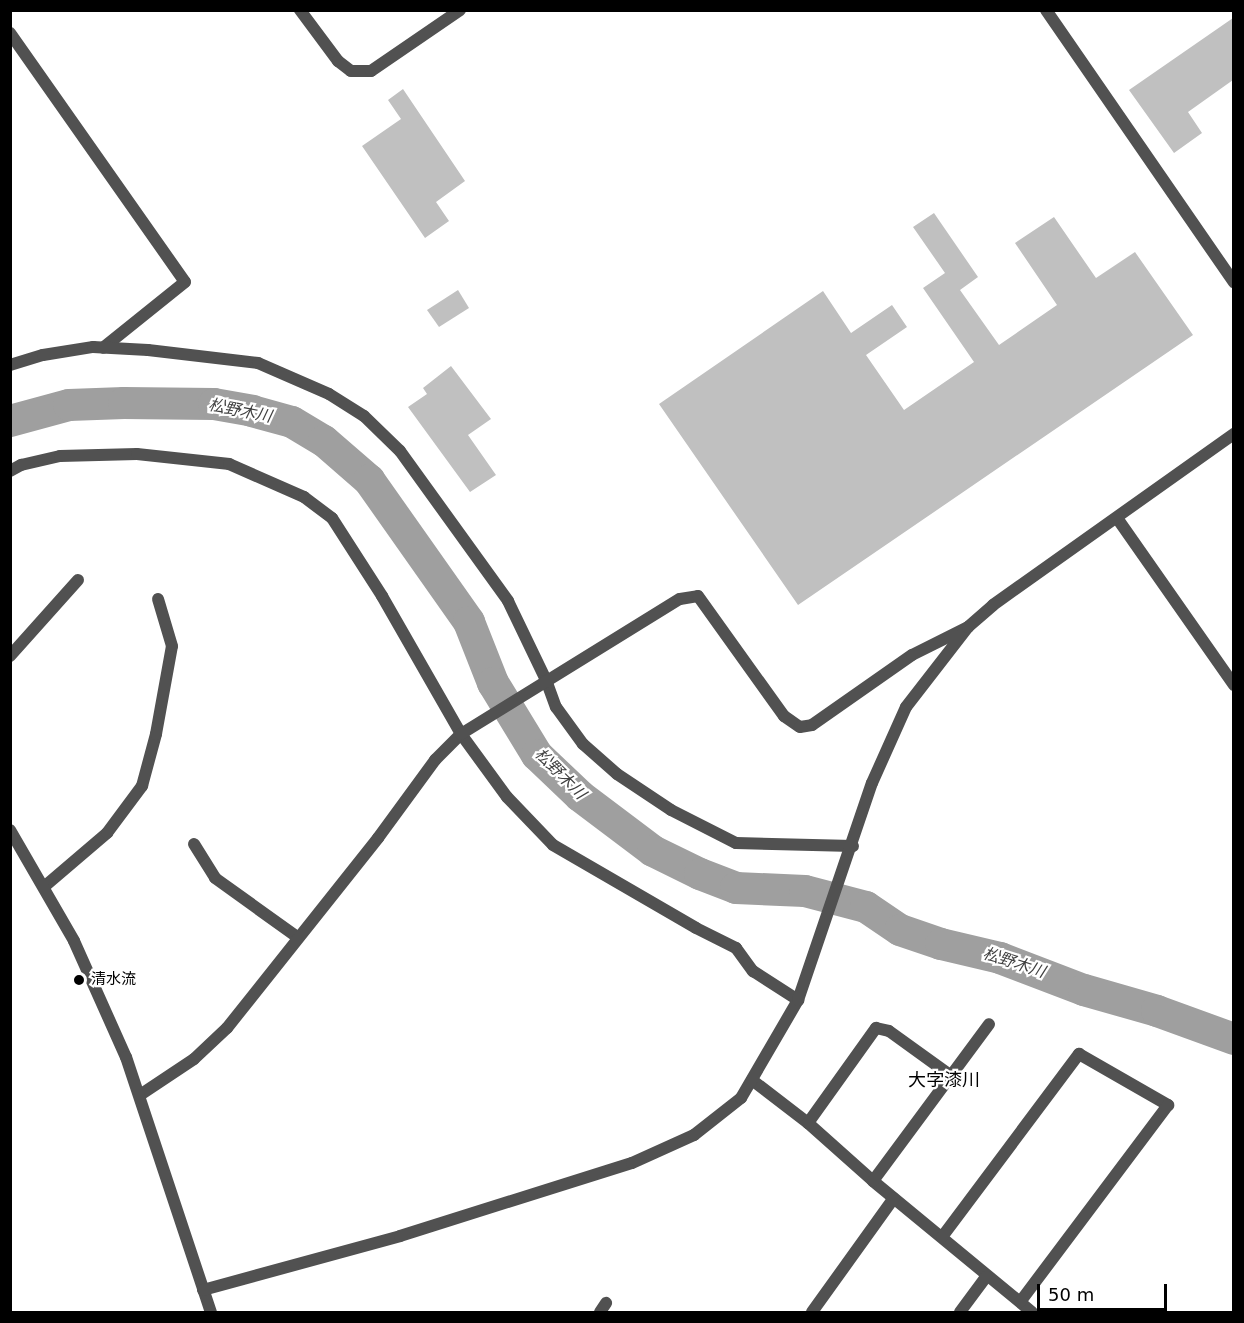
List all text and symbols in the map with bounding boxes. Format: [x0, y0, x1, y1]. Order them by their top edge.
water label: 松野木川 [207, 395, 273, 427]
water label: 松野木川 [531, 745, 589, 803]
water label: 松野木川 [981, 944, 1047, 982]
place label: 清水流 [91, 971, 136, 989]
marker: 清水流 [72, 973, 86, 987]
district label: 大字漆川 [908, 1069, 980, 1091]
scale bar [1040, 1272, 1170, 1310]
text: 50 m [1048, 1284, 1094, 1305]

